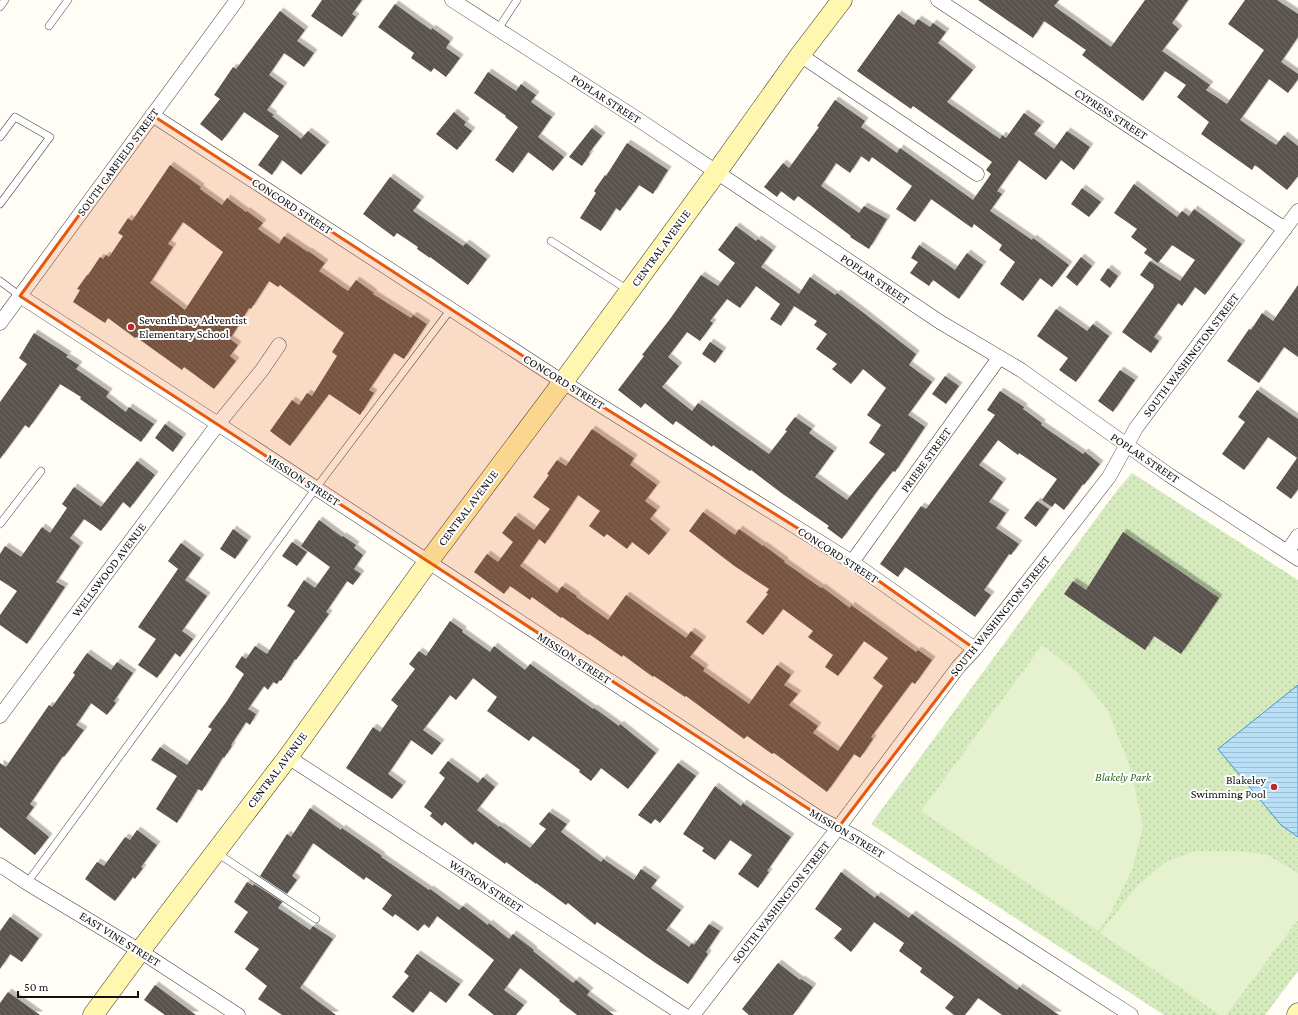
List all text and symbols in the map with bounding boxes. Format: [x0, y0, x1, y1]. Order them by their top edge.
street label: POPLAR STREET [569, 71, 644, 127]
street label: CYPRESS STREET [1072, 85, 1151, 143]
street label: SOUTH GARFIELD STREET [74, 105, 162, 219]
street label: CONCORD STREET [249, 175, 335, 238]
street label: CENTRAL AVENUE [628, 206, 694, 289]
street label: POPLAR STREET [838, 251, 912, 307]
street label: SOUTH WASHINGTON STREET [1140, 290, 1242, 419]
place label: Seventh Day Adventist Elementary School [139, 313, 248, 341]
marker: Seventh Day Adventist Elementary School [126, 322, 136, 332]
street label: CONCORD STREET [521, 351, 608, 413]
street label: PRIEBE STREET [898, 425, 954, 495]
street label: POPLAR STREET [1108, 430, 1182, 486]
street label: MISSION STREET [264, 451, 343, 509]
street label: CENTRAL AVENUE [435, 467, 501, 549]
street label: WELLSWOOD AVENUE [69, 520, 149, 620]
street label: CONCORD STREET [795, 524, 881, 587]
street label: SOUTH WASHINGTON STREET [947, 553, 1053, 679]
street label: MISSION STREET [535, 629, 614, 687]
street label: CENTRAL AVENUE [244, 729, 310, 811]
park label: Blakely Park [1095, 770, 1152, 784]
place label: Blakeley Swimming Pool [1191, 773, 1266, 801]
marker: Blakeley Swimming Pool [1269, 782, 1279, 792]
street label: MISSION STREET [807, 805, 887, 861]
street label: SOUTH WASHINGTON STREET [729, 838, 833, 966]
street label: WATSON STREET [446, 857, 526, 915]
street label: EAST VINE STREET [77, 908, 164, 970]
scale bar [18, 973, 138, 999]
text: 50 m [24, 980, 49, 994]

